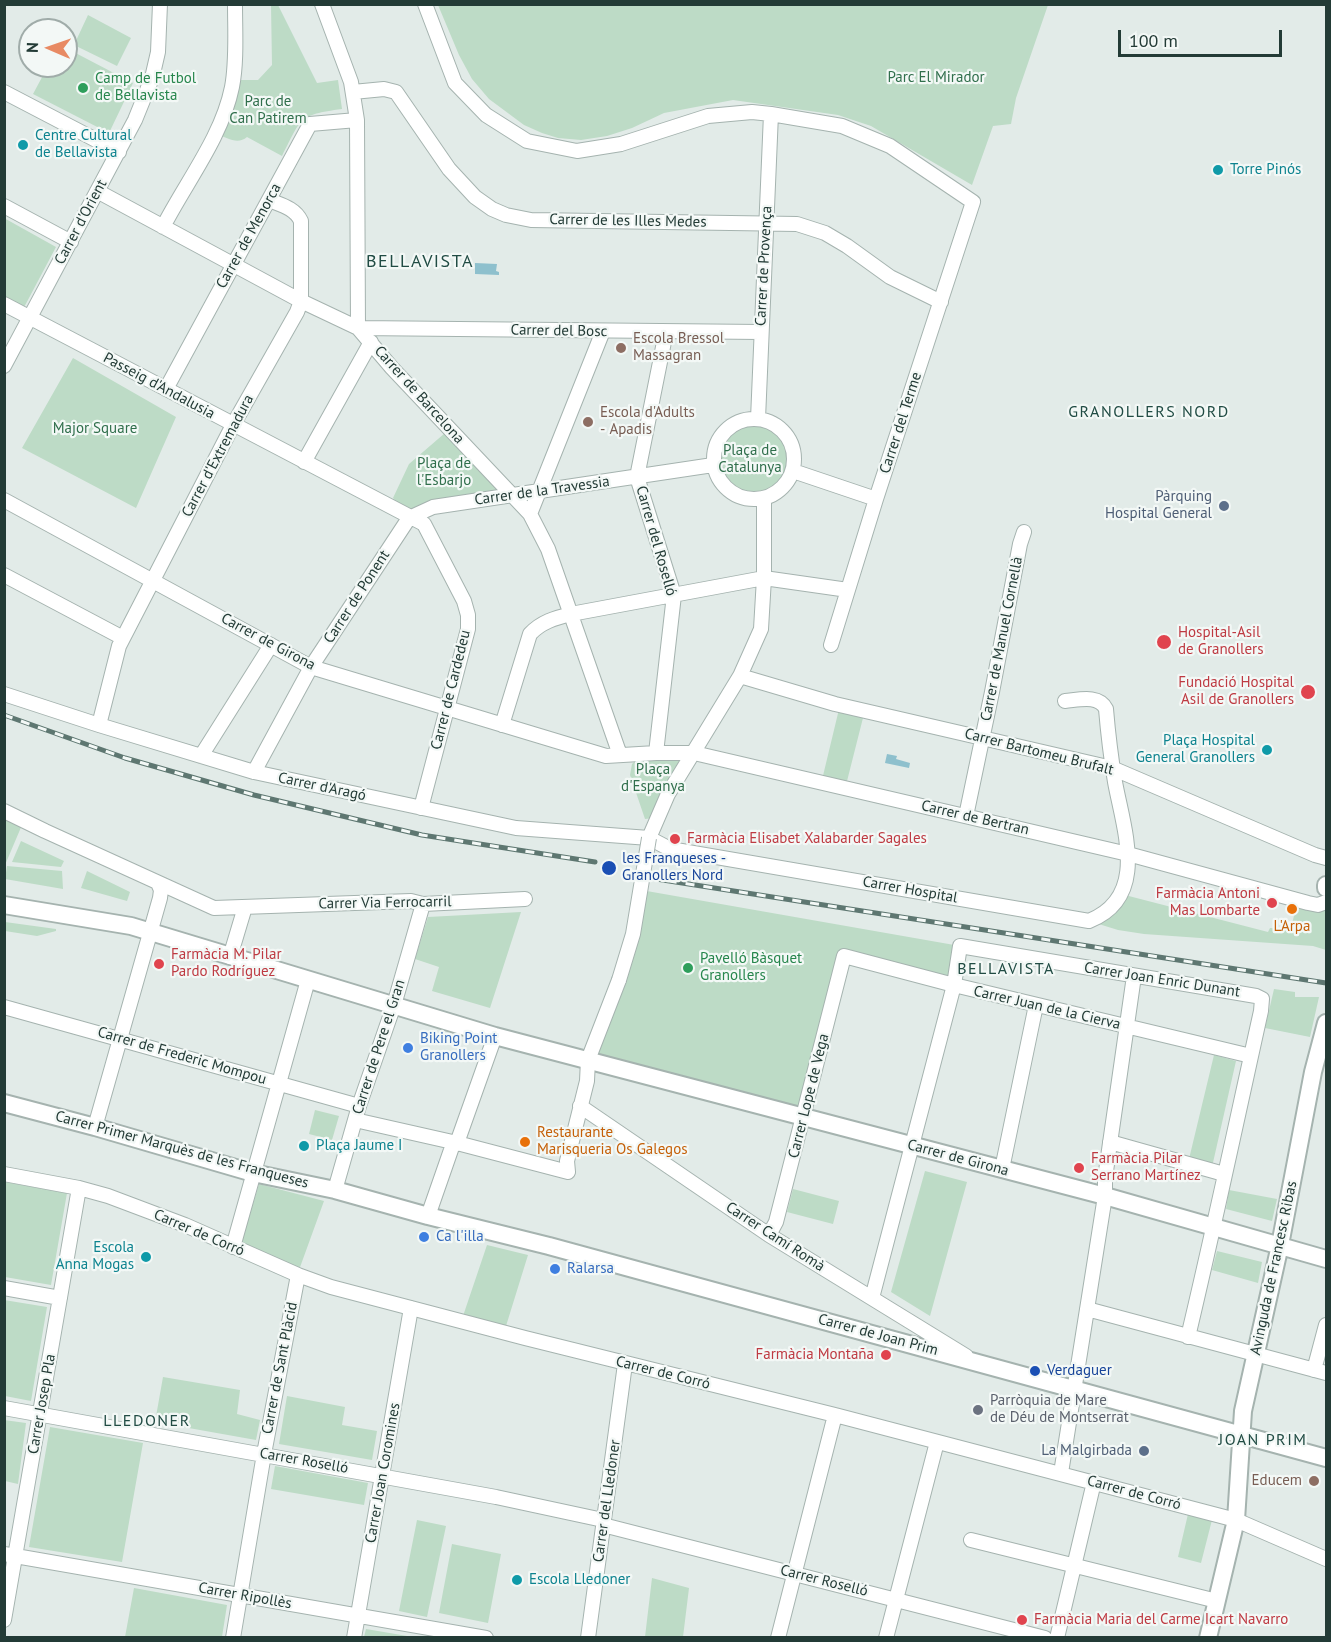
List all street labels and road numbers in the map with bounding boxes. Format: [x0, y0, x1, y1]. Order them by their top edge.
street label: Carrer d'Orient [51, 176, 111, 268]
street label: Carrer de Menorca [213, 180, 285, 292]
street label: Carrer de Provença [752, 205, 776, 327]
street label: Carrer de les Illes Medes [549, 211, 707, 231]
street label: Carrer del Bosc [511, 321, 607, 341]
street label: Carrer de Barcelona [370, 342, 468, 448]
street label: Passeig d'Andalusia [100, 349, 218, 423]
street label: Carrer del Terme [876, 370, 926, 476]
street label: Carrer d'Extremadura [178, 392, 258, 520]
street label: Carrer de la Travessia [473, 473, 611, 509]
street label: Carrer del Roselló [632, 484, 680, 598]
street label: Carrer de Ponent [320, 547, 394, 647]
street label: Carrer de Manuel Cornellà [977, 555, 1027, 723]
street label: Carrer de Girona [218, 610, 318, 674]
street label: Carrer de Cardedeu [427, 628, 475, 752]
street label: Carrer Bartomeu Brufalt [963, 725, 1115, 779]
street label: Carrer d'Aragó [276, 769, 368, 805]
street label: Carrer de Bertran [919, 797, 1031, 839]
street label: Carrer Hospital [861, 873, 959, 907]
street label: Carrer Via Ferrocarril [318, 893, 452, 913]
street label: Carrer Joan Enric Dunant [1083, 959, 1241, 1001]
street label: Carrer de Pere el Gran [349, 977, 409, 1117]
street label: Carrer Juan de la Cierva [972, 982, 1122, 1034]
street label: Carrer de Frederic Mompou [96, 1023, 268, 1089]
street label: Carrer Lope de Vega [785, 1032, 833, 1160]
street label: Carrer Primer Marquès de les Franqueses [53, 1107, 311, 1193]
street label: Carrer de Girona [905, 1136, 1011, 1180]
street label: Avinguda de Francesc Ribas [1247, 1179, 1301, 1357]
street label: Carrer Camí Romà [722, 1198, 828, 1276]
street label: Carrer de Corró [151, 1206, 247, 1260]
street label: Carrer de Sant Plàcid [258, 1300, 302, 1436]
street label: Carrer de Joan Prim [816, 1310, 940, 1360]
street label: Carrer Josep Pla [24, 1353, 60, 1455]
street label: Carrer de Corró [614, 1353, 712, 1393]
street label: Carrer Joan Coromines [362, 1401, 404, 1545]
street label: Carrer del Lledoner [589, 1439, 625, 1563]
street label: Carrer Roselló [258, 1444, 350, 1478]
street label: Carrer de Corró [1085, 1472, 1183, 1514]
street label: Carrer Roselló [778, 1561, 870, 1601]
street label: Carrer Ripollès [197, 1579, 293, 1613]

